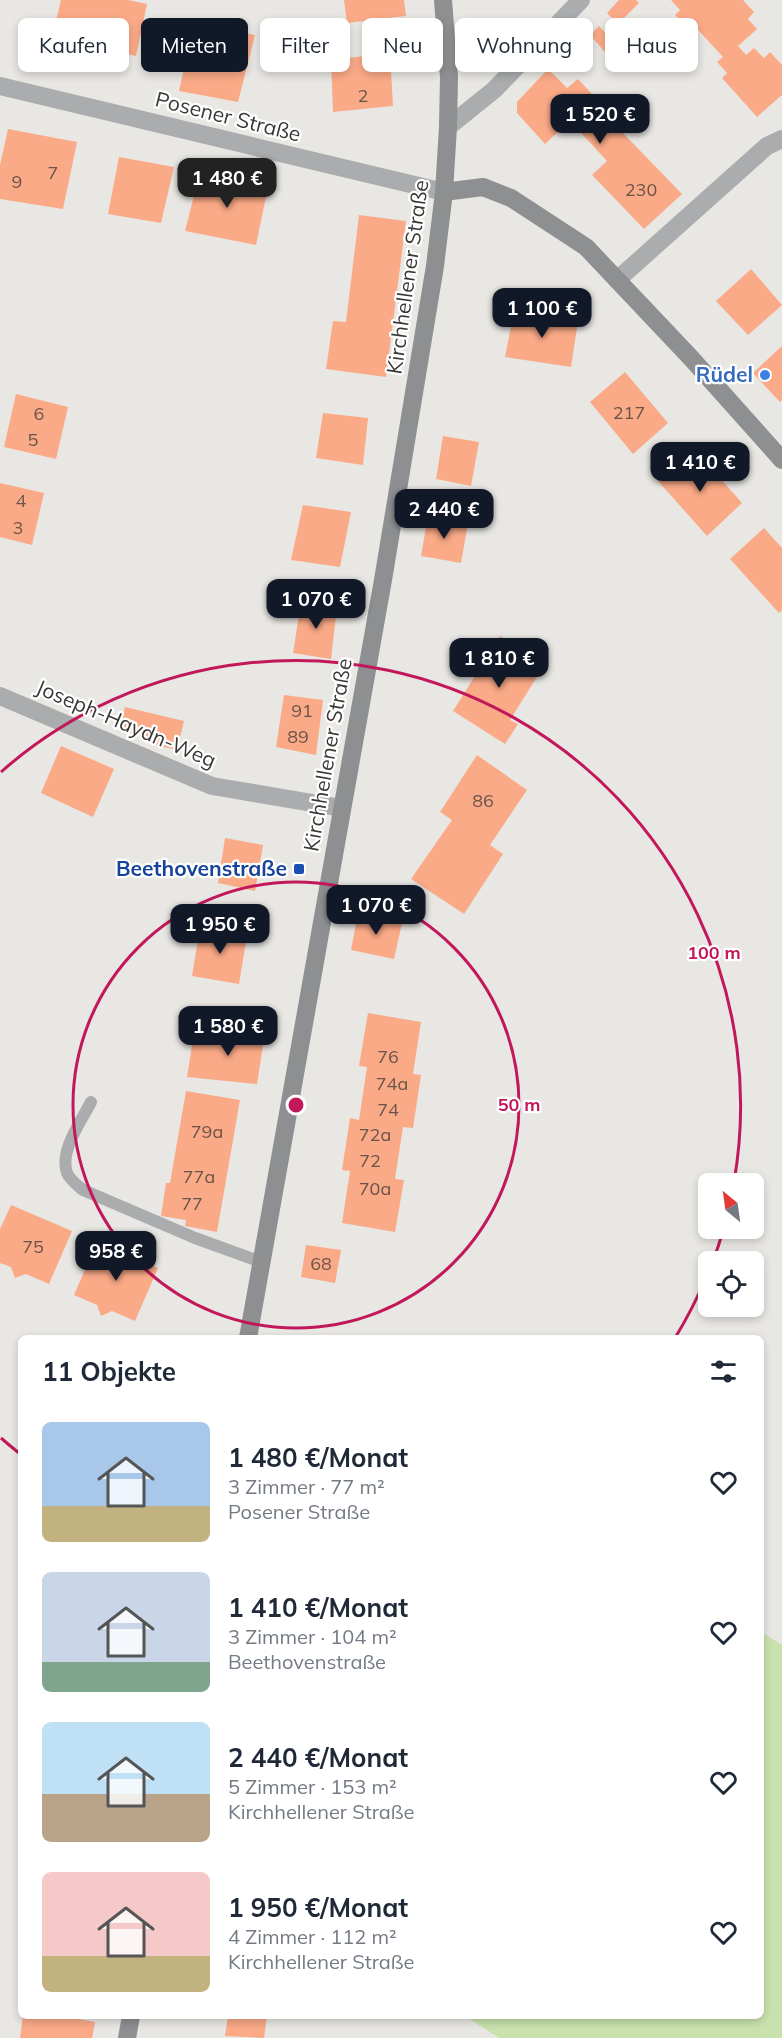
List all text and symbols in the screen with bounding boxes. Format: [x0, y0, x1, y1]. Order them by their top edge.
chip: Kaufen [18, 18, 129, 72]
chip: Mieten [141, 18, 248, 72]
chip: Filter [260, 18, 350, 72]
chip: Neu [362, 18, 443, 72]
chip: Wohnung [455, 18, 593, 72]
chip: Haus [605, 18, 698, 72]
house number: 2 [358, 84, 368, 107]
street label: Posener Straße [153, 85, 304, 147]
pin: 1 520 € [545, 94, 655, 145]
text: 1 520 € [565, 101, 635, 126]
pin: 1 480 € [172, 158, 282, 209]
house number: 7 [48, 161, 58, 184]
text: 1 480 € [192, 165, 262, 190]
house number: 9 [12, 170, 22, 193]
street label: Kirchhellener Straße [381, 178, 434, 376]
house number: 230 [625, 178, 657, 201]
pin: 1 100 € [487, 288, 597, 339]
text: 1 100 € [507, 295, 577, 320]
place label: Rüdel [696, 361, 753, 387]
marker: Rüdel [758, 368, 772, 382]
house number: 217 [613, 401, 645, 424]
house number: 6 [34, 402, 44, 425]
house number: 5 [28, 428, 39, 451]
pin: 1 410 € [645, 442, 755, 493]
text: 1 410 € [665, 449, 735, 474]
house number: 4 [16, 489, 27, 512]
pin: 2 440 € [389, 489, 499, 540]
text: 2 440 € [409, 496, 479, 521]
house number: 3 [13, 516, 23, 539]
pin: 1 070 € [261, 579, 371, 630]
text: 1 070 € [281, 586, 351, 611]
pin: 1 810 € [444, 638, 554, 689]
text: 1 810 € [464, 645, 534, 670]
street label: Kirchhellener Straße [297, 656, 357, 853]
street label: Joseph-Haydn-Weg [32, 673, 220, 773]
house number: 91 [291, 699, 313, 722]
house number: 89 [287, 725, 309, 748]
house number: 86 [472, 789, 494, 812]
place label: Beethovenstraße [116, 855, 287, 881]
marker: Beethovenstraße [292, 862, 306, 876]
pin: 1 070 € [321, 885, 431, 936]
text: 1 070 € [341, 892, 411, 917]
pin: 1 950 € [165, 904, 275, 955]
text: 1 950 € [185, 911, 255, 936]
text: 100 m [687, 941, 741, 964]
pin: 1 580 € [173, 1006, 283, 1057]
text: 1 580 € [193, 1013, 263, 1038]
house number: 76 [377, 1045, 399, 1068]
house number: 74a [376, 1072, 408, 1095]
text: 50 m [498, 1093, 540, 1116]
centre of rings [286, 1095, 306, 1115]
house number: 74 [377, 1098, 399, 1121]
house number: 79a [191, 1120, 223, 1143]
house number: 72a [359, 1123, 391, 1146]
house number: 72 [359, 1149, 381, 1172]
house number: 77a [183, 1165, 215, 1188]
north arrow [698, 1173, 764, 1239]
map controls [698, 1173, 764, 1317]
house number: 70a [359, 1177, 391, 1200]
house number: 77 [181, 1192, 203, 1215]
pin: 958 € [74, 1231, 158, 1282]
house number: 75 [22, 1235, 44, 1258]
text: 958 € [89, 1238, 143, 1263]
button: locate [698, 1251, 764, 1317]
house number: 68 [310, 1252, 332, 1275]
text: 11 Objekte [42, 1355, 176, 1388]
icon: filters [707, 1355, 740, 1388]
text: 1 480 €/Monat [228, 1441, 408, 1474]
icon: home [90, 1446, 162, 1518]
icon: heart [707, 1466, 740, 1499]
text: 3 Zimmer · 77 m² [228, 1474, 385, 1499]
text: Posener Straße [228, 1499, 370, 1524]
text: 1 410 €/Monat [228, 1591, 408, 1624]
icon: home [90, 1596, 162, 1668]
icon: heart [707, 1616, 740, 1649]
text: 3 Zimmer · 104 m² [228, 1624, 397, 1649]
text: Beethovenstraße [228, 1649, 386, 1674]
text: 2 440 €/Monat [228, 1741, 408, 1774]
icon: home [90, 1746, 162, 1818]
icon: heart [707, 1766, 740, 1799]
text: 5 Zimmer · 153 m² [228, 1774, 397, 1799]
text: Kirchhellener Straße [228, 1799, 414, 1824]
text: 1 950 €/Monat [228, 1891, 408, 1924]
icon: home [90, 1896, 162, 1968]
icon: heart [707, 1916, 740, 1949]
text: 4 Zimmer · 112 m² [228, 1924, 397, 1949]
text: Kirchhellener Straße [228, 1949, 414, 1974]

